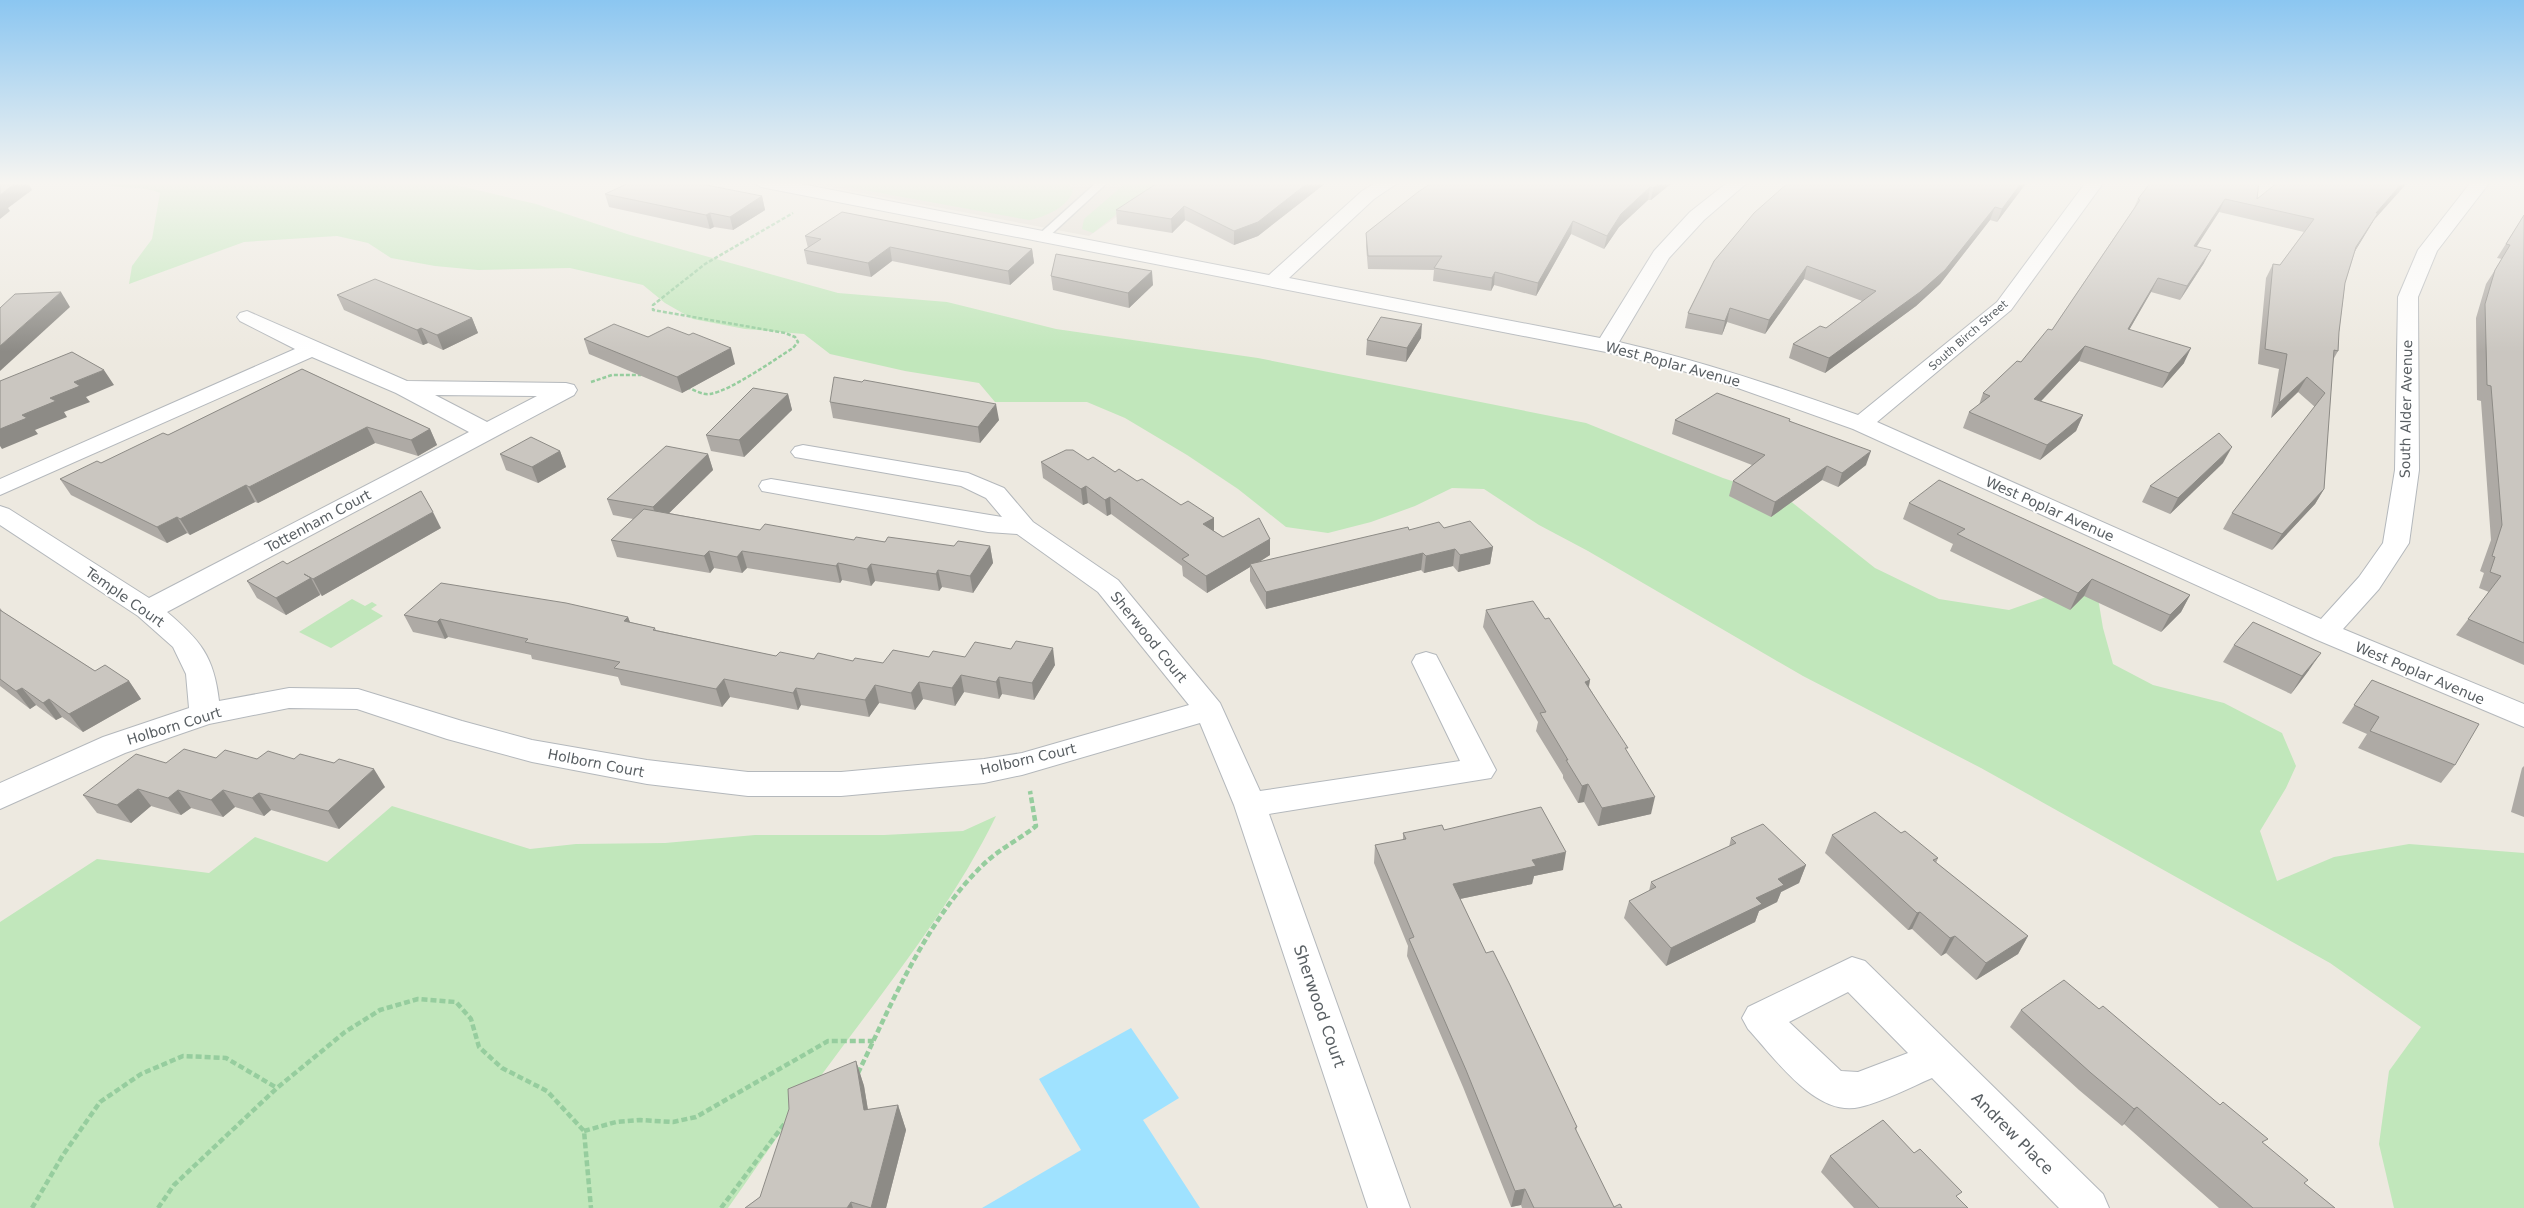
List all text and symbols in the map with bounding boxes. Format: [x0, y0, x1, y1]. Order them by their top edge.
street label: South Birch Street [1926, 297, 2011, 373]
street label: West Poplar Avenue [1604, 338, 1742, 390]
street label: South Alder Avenue [2397, 340, 2415, 478]
street label: West Poplar Avenue [1983, 473, 2117, 545]
street label: Tottenham Court [262, 486, 374, 556]
street label: Temple Court [82, 563, 168, 630]
street label: Sherwood Court [1107, 588, 1191, 686]
street label: West Poplar Avenue [2353, 638, 2487, 708]
street label: Holborn Court [125, 704, 224, 748]
street label: Holborn Court [979, 740, 1078, 778]
street label: Holborn Court [547, 746, 646, 780]
street label: Sherwood Court [1290, 942, 1349, 1070]
street label: Andrew Place [1968, 1088, 2058, 1178]

